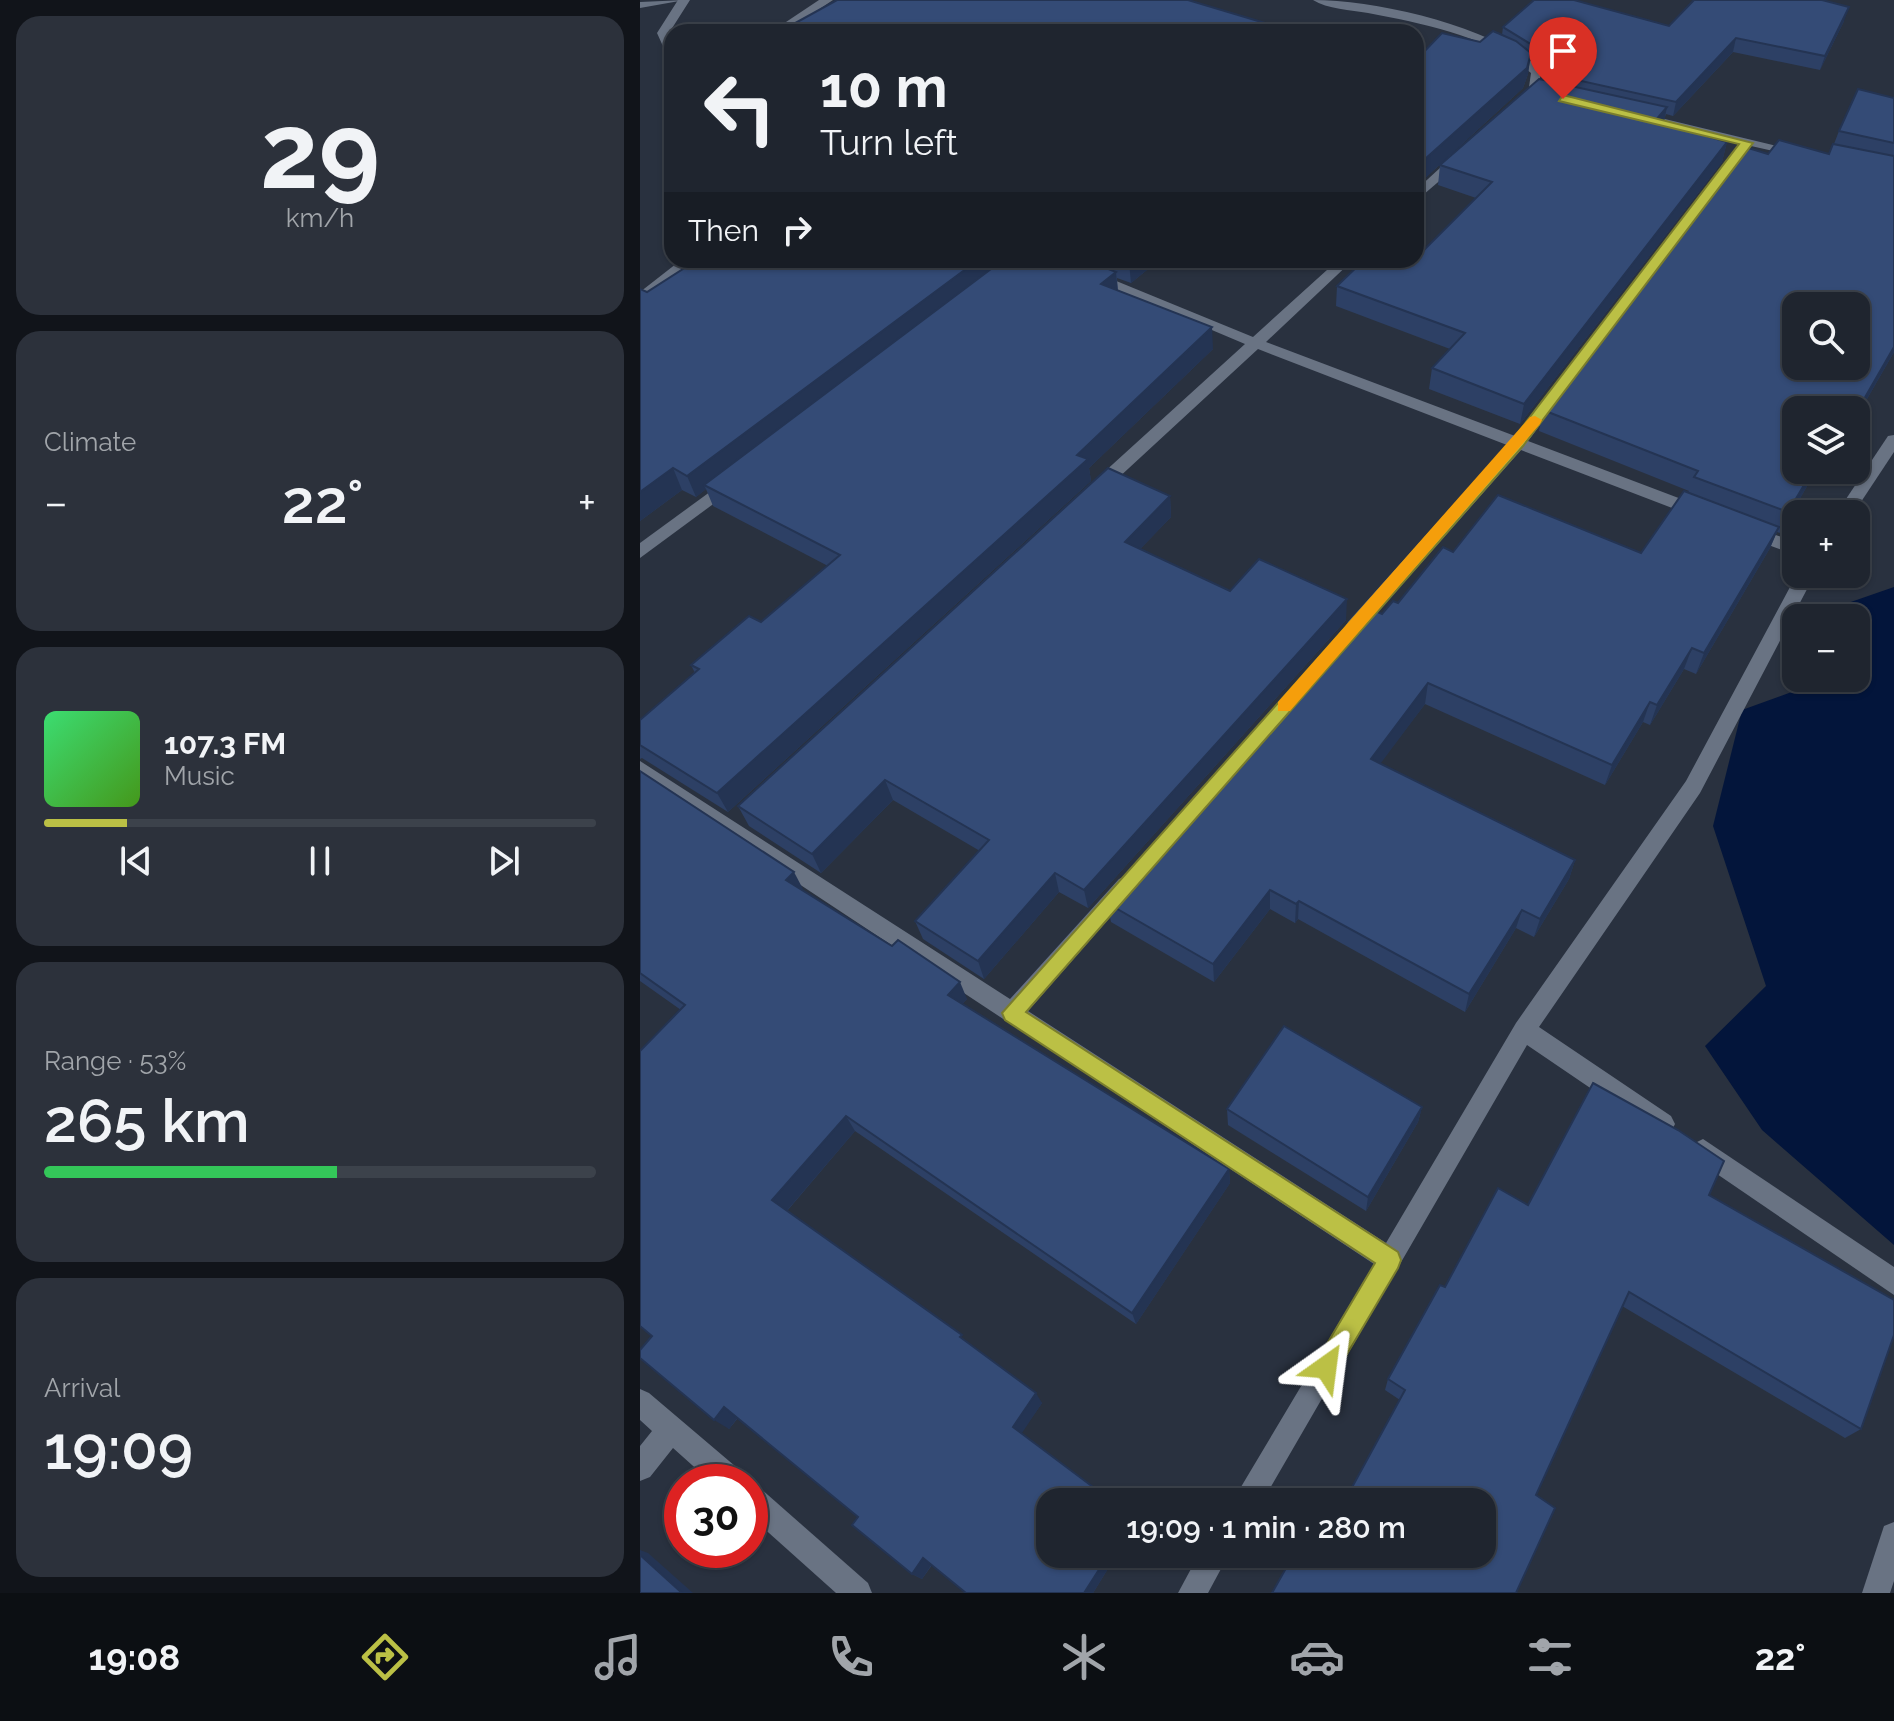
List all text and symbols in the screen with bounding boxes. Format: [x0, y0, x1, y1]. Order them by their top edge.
pin [1529, 17, 1597, 99]
icon: arrive [1541, 29, 1585, 73]
text: 10 m [820, 54, 948, 120]
icon: left [688, 56, 792, 160]
text: 29 [260, 90, 380, 212]
text: Turn left [820, 121, 958, 163]
text: km/h [286, 203, 354, 233]
icon: right [775, 208, 819, 252]
text: Then [688, 213, 759, 248]
map controls [1782, 292, 1870, 692]
button: search [1782, 292, 1870, 380]
button: layers [1782, 396, 1870, 484]
text: Climate [44, 427, 136, 457]
text: 22° [282, 467, 364, 537]
text: − [44, 477, 68, 528]
text: + [578, 477, 596, 528]
button: + [1782, 500, 1870, 588]
button: − [1782, 604, 1870, 692]
text: 107.3 FM [164, 726, 286, 761]
text: Music [164, 761, 235, 791]
icon: previous [114, 839, 158, 883]
icon: pause [298, 839, 342, 883]
icon: next [482, 839, 526, 883]
text: Range · 53% [44, 1046, 186, 1076]
text: 265 km [44, 1086, 250, 1156]
position arrow [1284, 1325, 1368, 1409]
text: Arrival [44, 1373, 120, 1403]
text: 19:09 [44, 1413, 193, 1483]
speed limit sign: 30 [664, 1464, 768, 1568]
text: 19:09 · 1 min · 280 m [1126, 1510, 1406, 1545]
icon: directions [357, 1629, 413, 1685]
icon: music [590, 1629, 646, 1685]
icon: phone [823, 1629, 879, 1685]
icon: climate [1056, 1629, 1112, 1685]
icon: car [1289, 1629, 1345, 1685]
icon: filters [1522, 1629, 1578, 1685]
text: 19:08 [88, 1636, 180, 1678]
text: 22° [1755, 1636, 1805, 1678]

